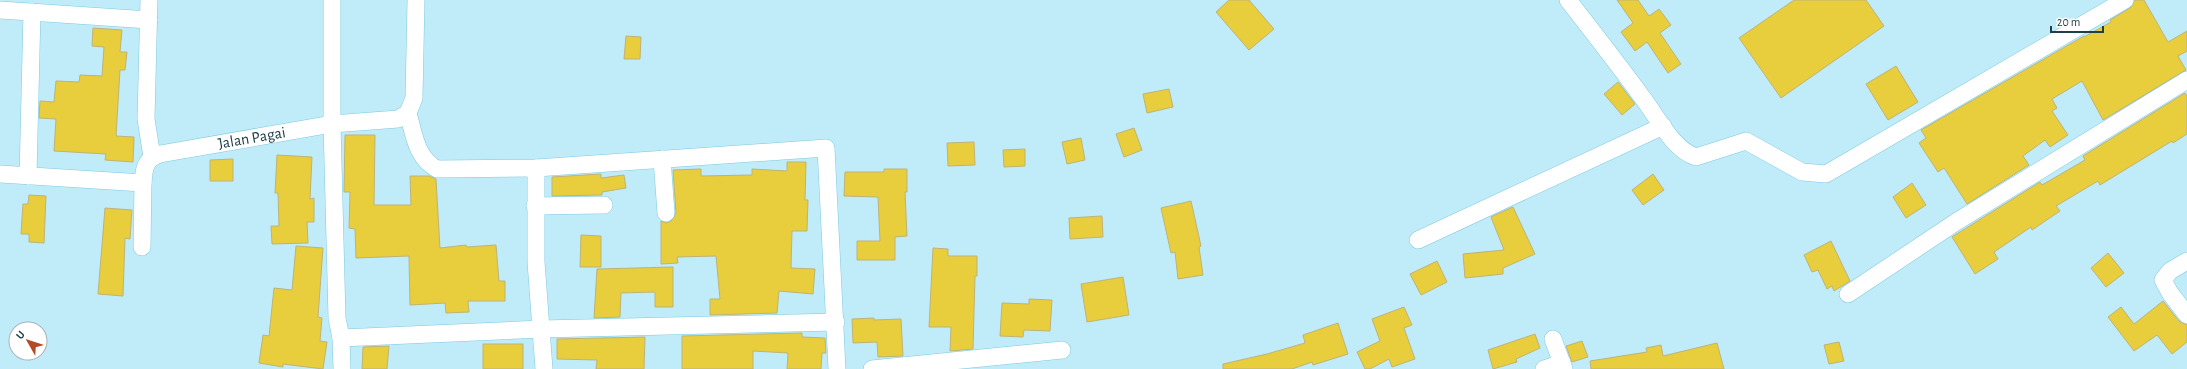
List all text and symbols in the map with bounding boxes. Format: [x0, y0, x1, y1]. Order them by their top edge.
scale bar [2051, 8, 2103, 34]
text: 20 m [2057, 16, 2080, 28]
street label: Jalan Pagai [217, 124, 287, 152]
north arrow [8, 321, 48, 361]
text: U [14, 329, 27, 341]

